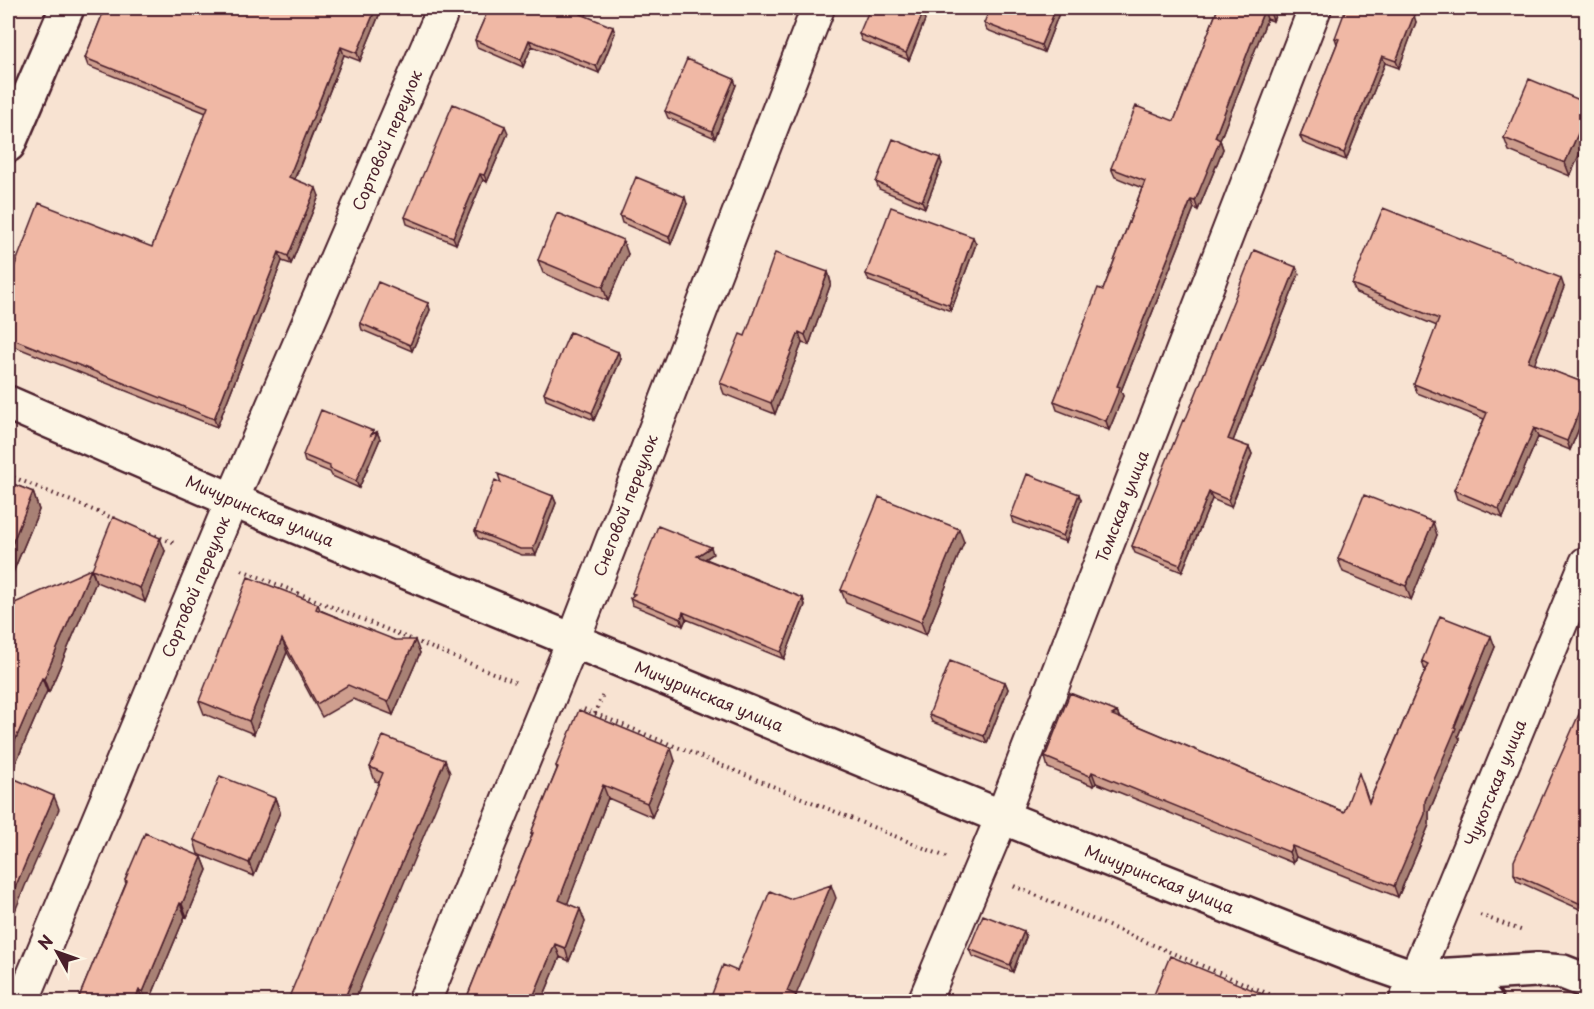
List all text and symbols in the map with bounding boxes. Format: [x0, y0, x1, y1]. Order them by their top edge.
street label: Сортовой переулок [345, 65, 427, 214]
street label: Снеговой переулок [586, 430, 663, 580]
street label: Томская улица [1089, 447, 1154, 565]
street label: Мичуринская улица [182, 468, 338, 552]
street label: Сортовой переулок [154, 512, 235, 661]
street label: Мичуринская улица [631, 654, 787, 737]
street label: Чукотская улица [1458, 715, 1531, 850]
street label: Мичуринская улица [1081, 838, 1238, 919]
north arrow [27, 922, 87, 982]
text: N [31, 929, 58, 954]

